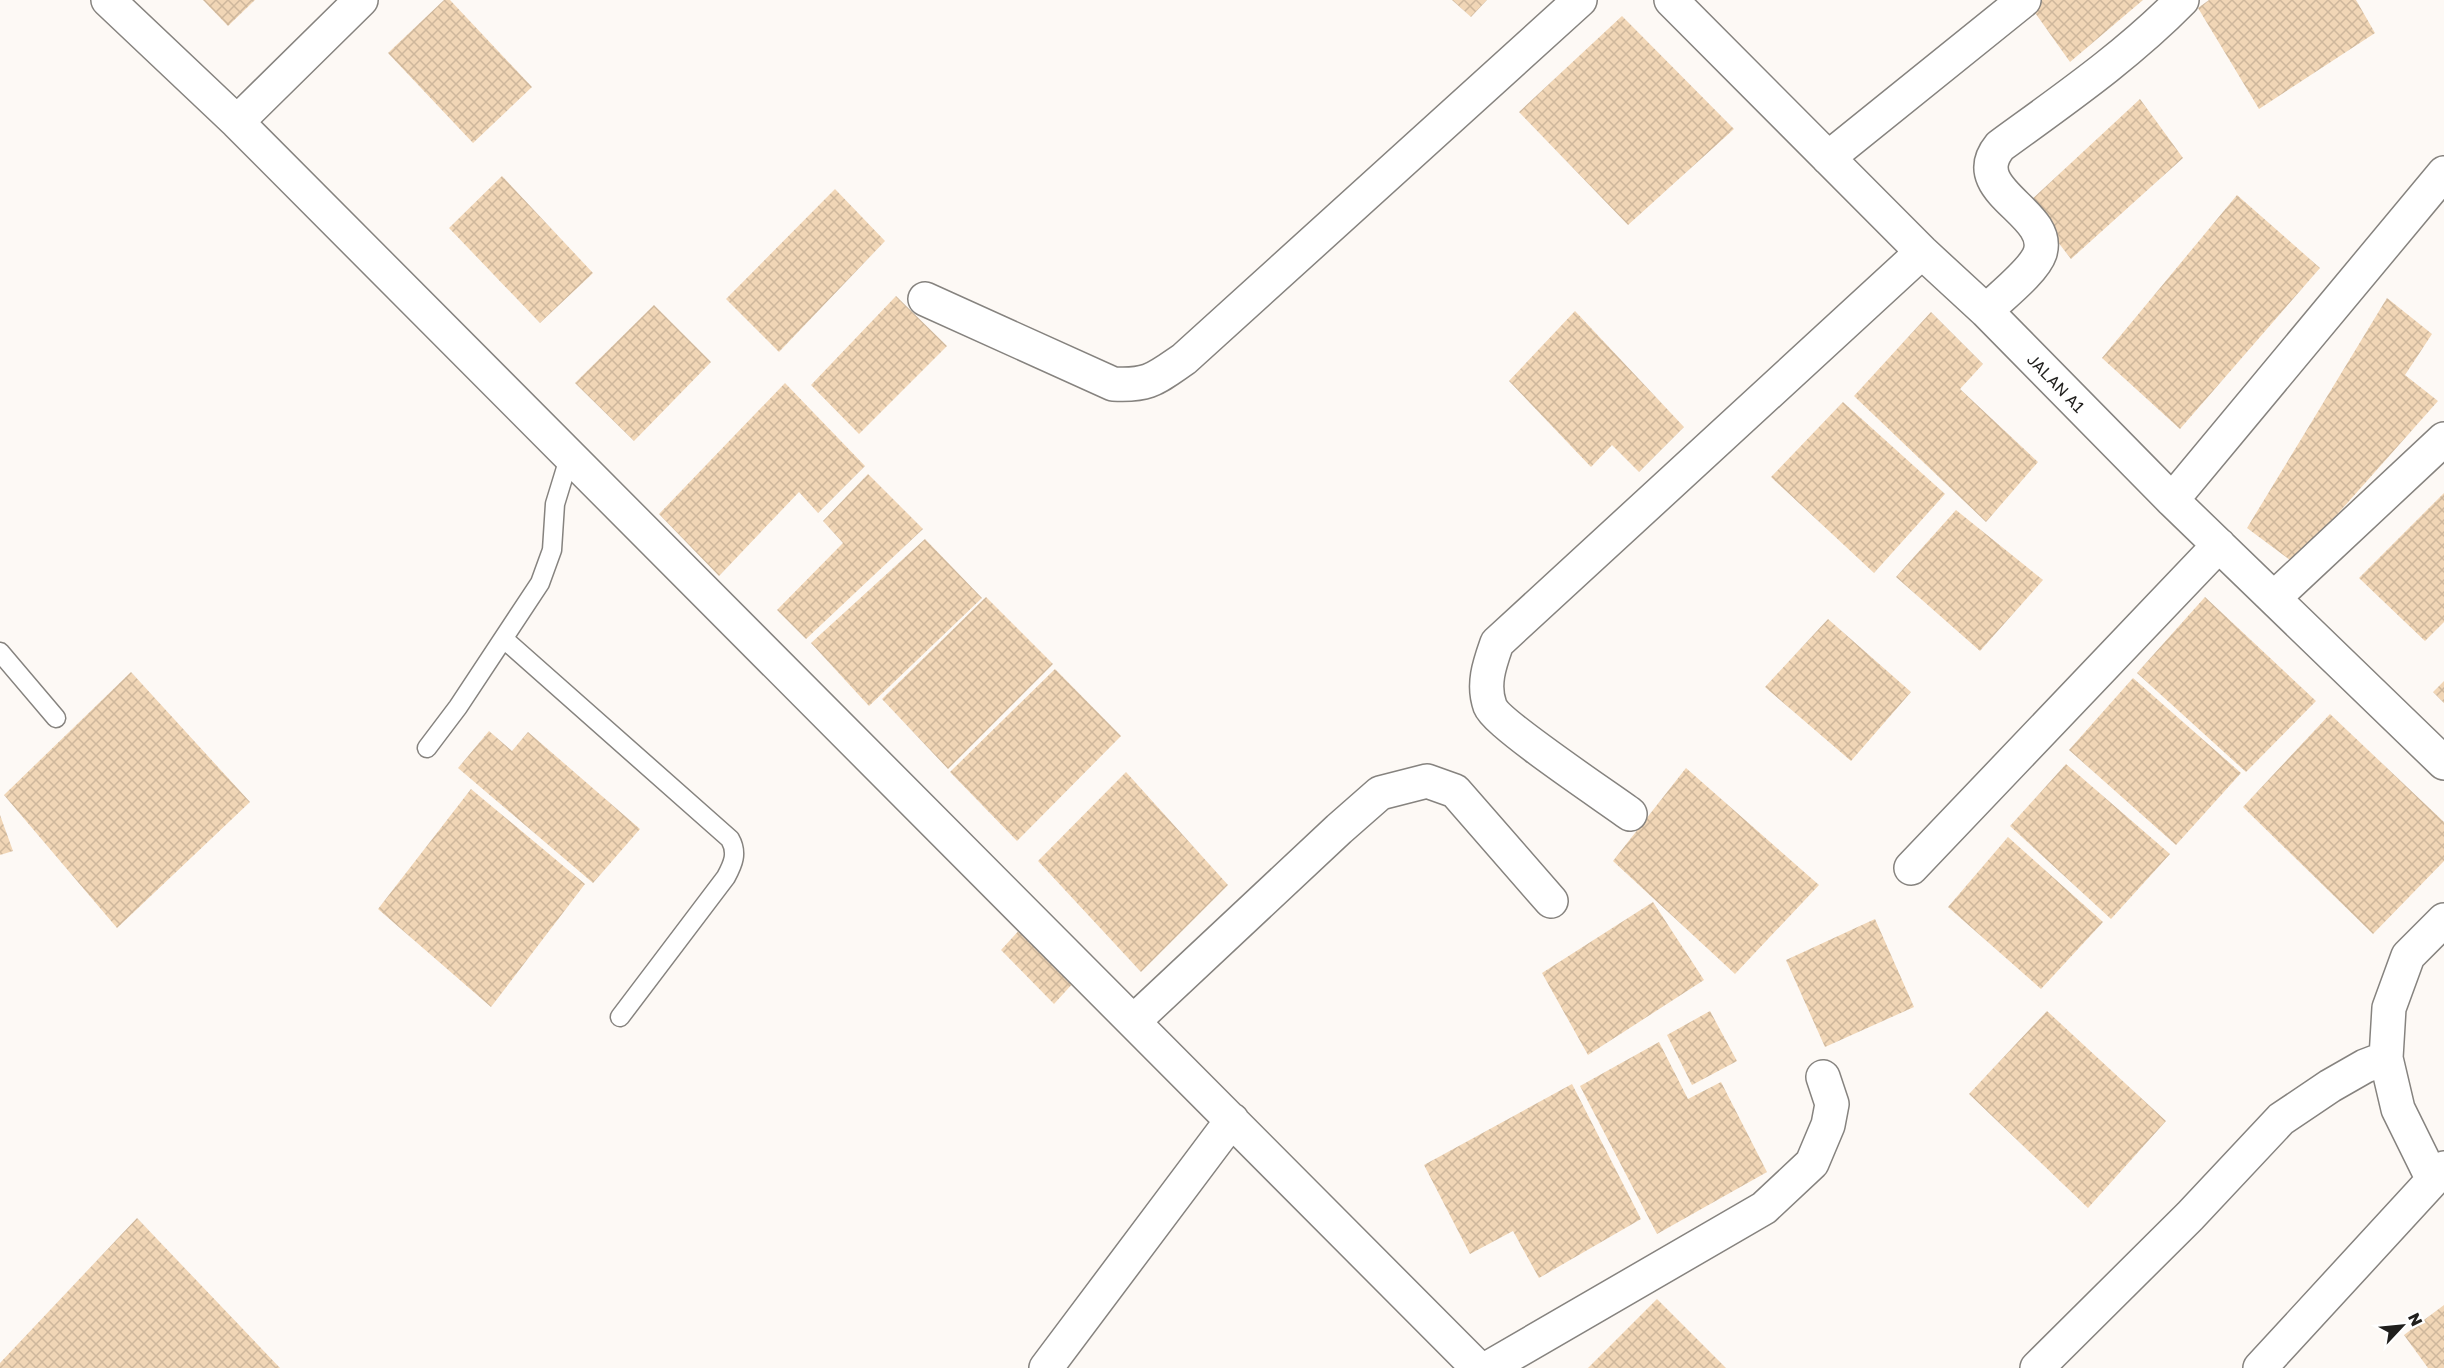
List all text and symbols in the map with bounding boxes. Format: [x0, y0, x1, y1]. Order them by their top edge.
street label: JALAN A1 [2023, 349, 2089, 417]
north arrow [2372, 1296, 2432, 1356]
text: N [2404, 1310, 2427, 1329]

